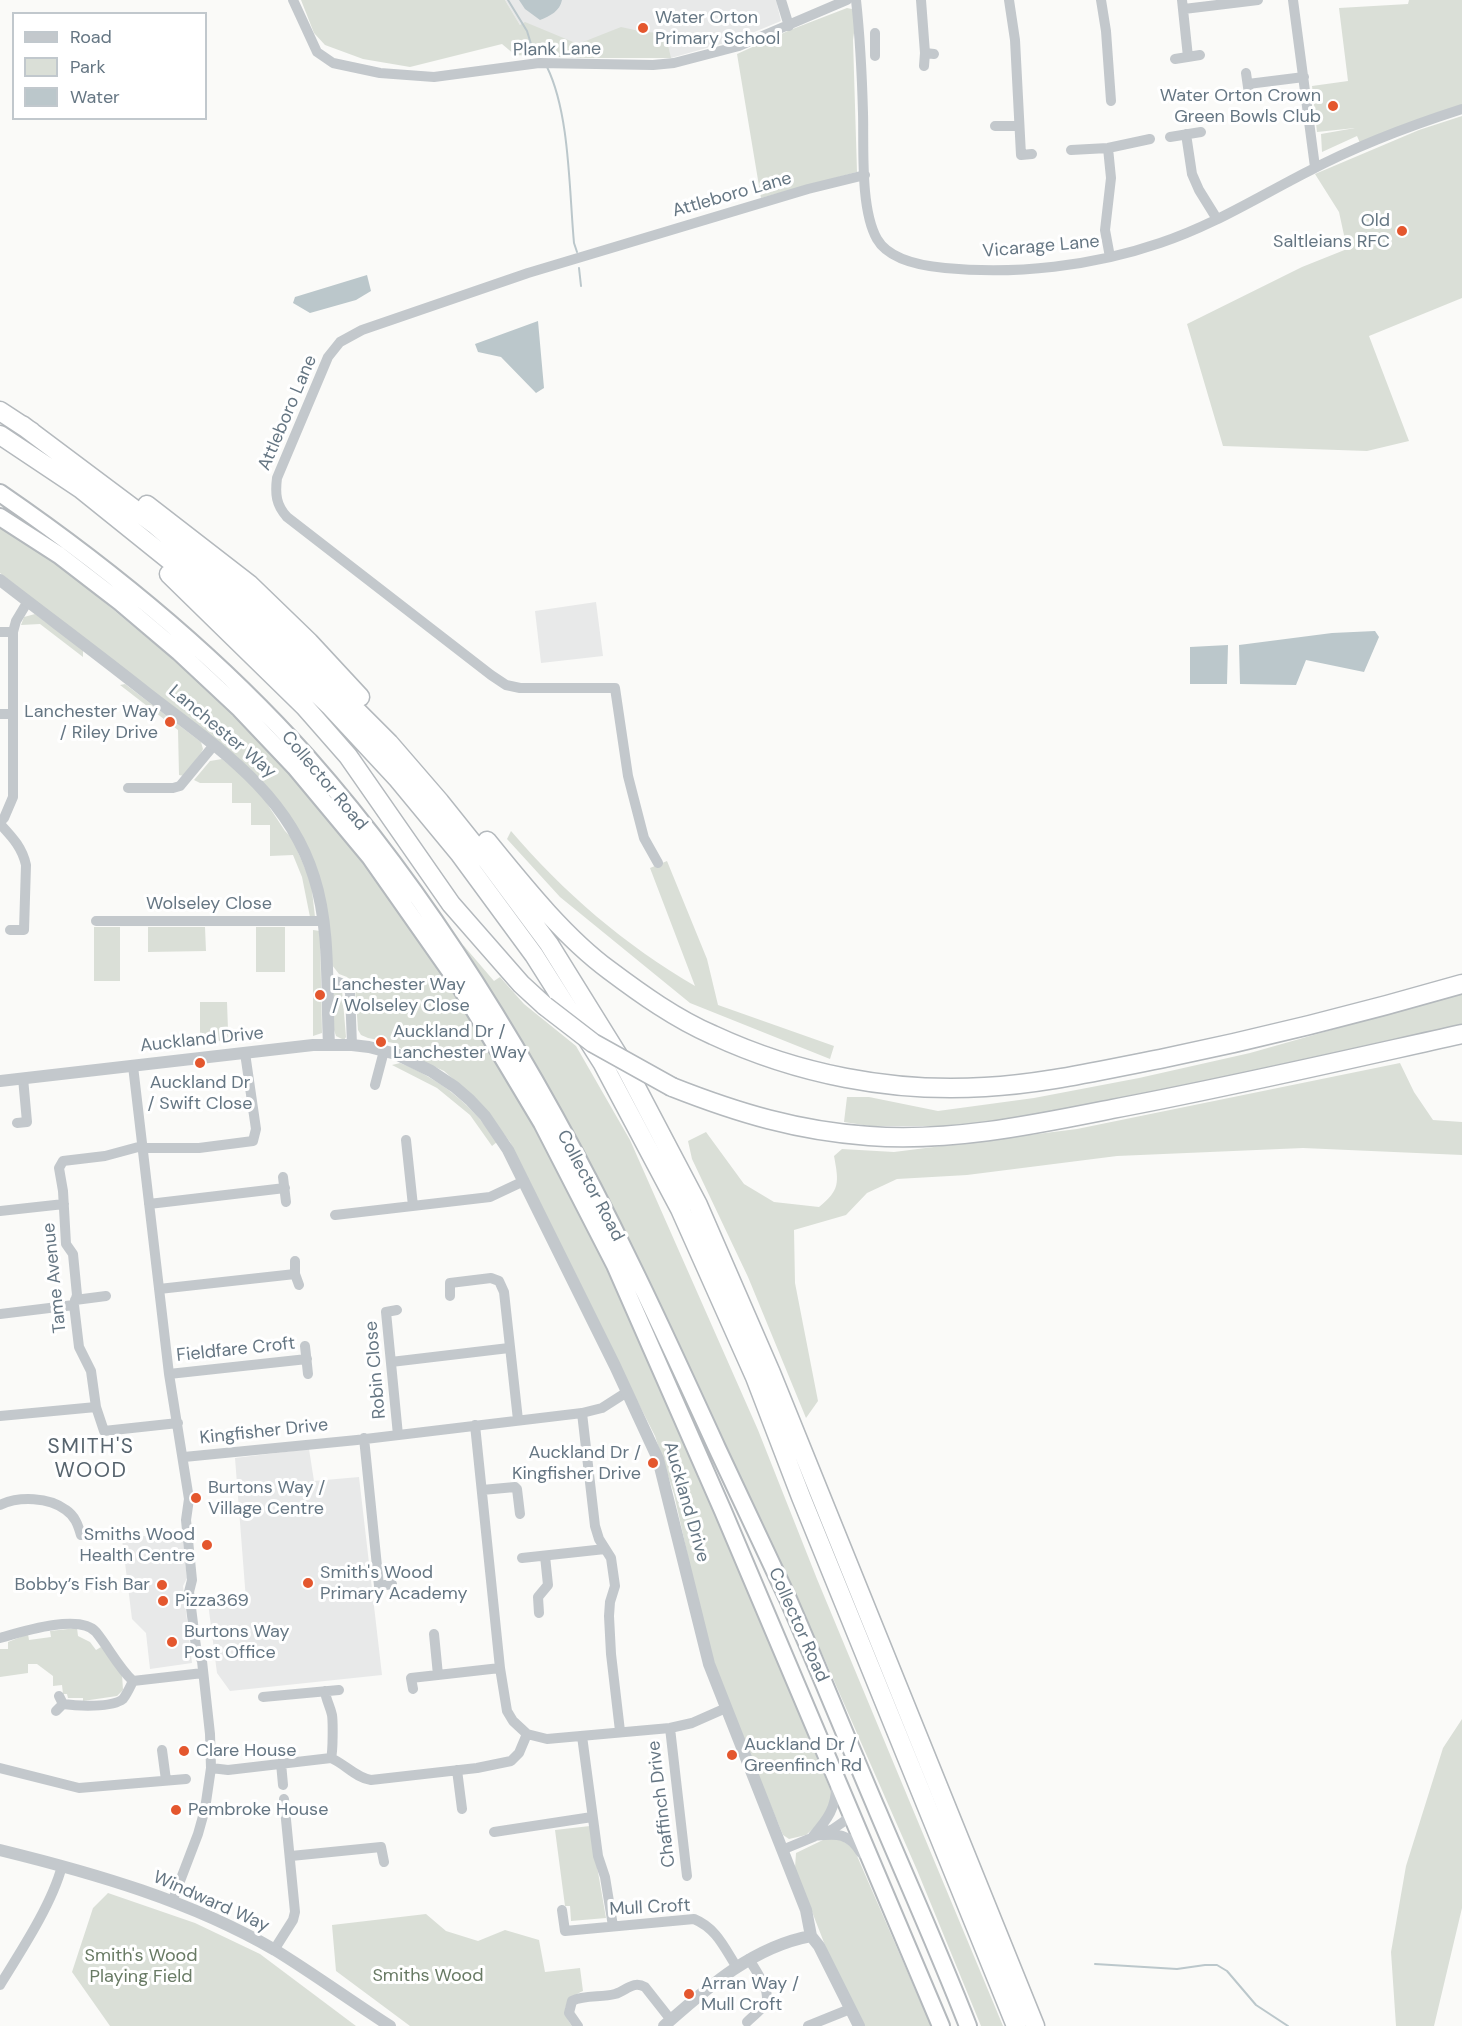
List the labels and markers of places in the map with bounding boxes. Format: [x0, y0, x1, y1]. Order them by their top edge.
place label: Water Orton Primary School [655, 7, 780, 50]
marker: Water Orton Primary School [636, 21, 650, 35]
place label: Water Orton Crown Green Bowls Club [1160, 85, 1321, 128]
marker: Water Orton Crown Green Bowls Club [1326, 99, 1340, 113]
place label: Old Saltleians RFC [1273, 210, 1390, 252]
marker: Old Saltleians RFC [1395, 224, 1409, 238]
place label: Lanchester Way / Riley Drive [24, 701, 158, 744]
marker: Lanchester Way / Riley Drive [163, 715, 177, 729]
place label: Lanchester Way / Wolseley Close [332, 974, 470, 1016]
marker: Lanchester Way / Wolseley Close [313, 988, 327, 1002]
place label: Auckland Dr / Lanchester Way [393, 1021, 527, 1064]
marker: Auckland Dr / Lanchester Way [374, 1035, 388, 1049]
marker: Auckland Dr / Swift Close [193, 1056, 207, 1070]
place label: Auckland Dr / Swift Close [147, 1072, 253, 1114]
place label: Auckland Dr / Kingfisher Drive [512, 1442, 641, 1484]
marker: Auckland Dr / Kingfisher Drive [646, 1456, 660, 1470]
place label: Burtons Way / Village Centre [208, 1477, 325, 1520]
marker: Burtons Way / Village Centre [189, 1491, 203, 1505]
place label: Smiths Wood Health Centre [79, 1524, 195, 1567]
marker: Smiths Wood Health Centre [200, 1538, 214, 1552]
place label: Smith's Wood Primary Academy [320, 1562, 468, 1604]
place label: Bobby’s Fish Bar [14, 1574, 150, 1596]
marker: Smith's Wood Primary Academy [301, 1576, 315, 1590]
marker: Bobby’s Fish Bar [155, 1578, 169, 1592]
place label: Pizza369 [175, 1590, 249, 1612]
marker: Pizza369 [156, 1594, 170, 1608]
place label: Burtons Way Post Office [184, 1621, 290, 1664]
marker: Burtons Way Post Office [165, 1635, 179, 1649]
place label: Auckland Dr / Greenfinch Rd [744, 1734, 862, 1776]
place label: Clare House [196, 1740, 297, 1762]
marker: Clare House [177, 1744, 191, 1758]
marker: Auckland Dr / Greenfinch Rd [725, 1748, 739, 1762]
place label: Pembroke House [188, 1799, 328, 1821]
marker: Pembroke House [169, 1803, 183, 1817]
place label: Arran Way / Mull Croft [701, 1973, 799, 2016]
marker: Arran Way / Mull Croft [682, 1987, 696, 2001]

